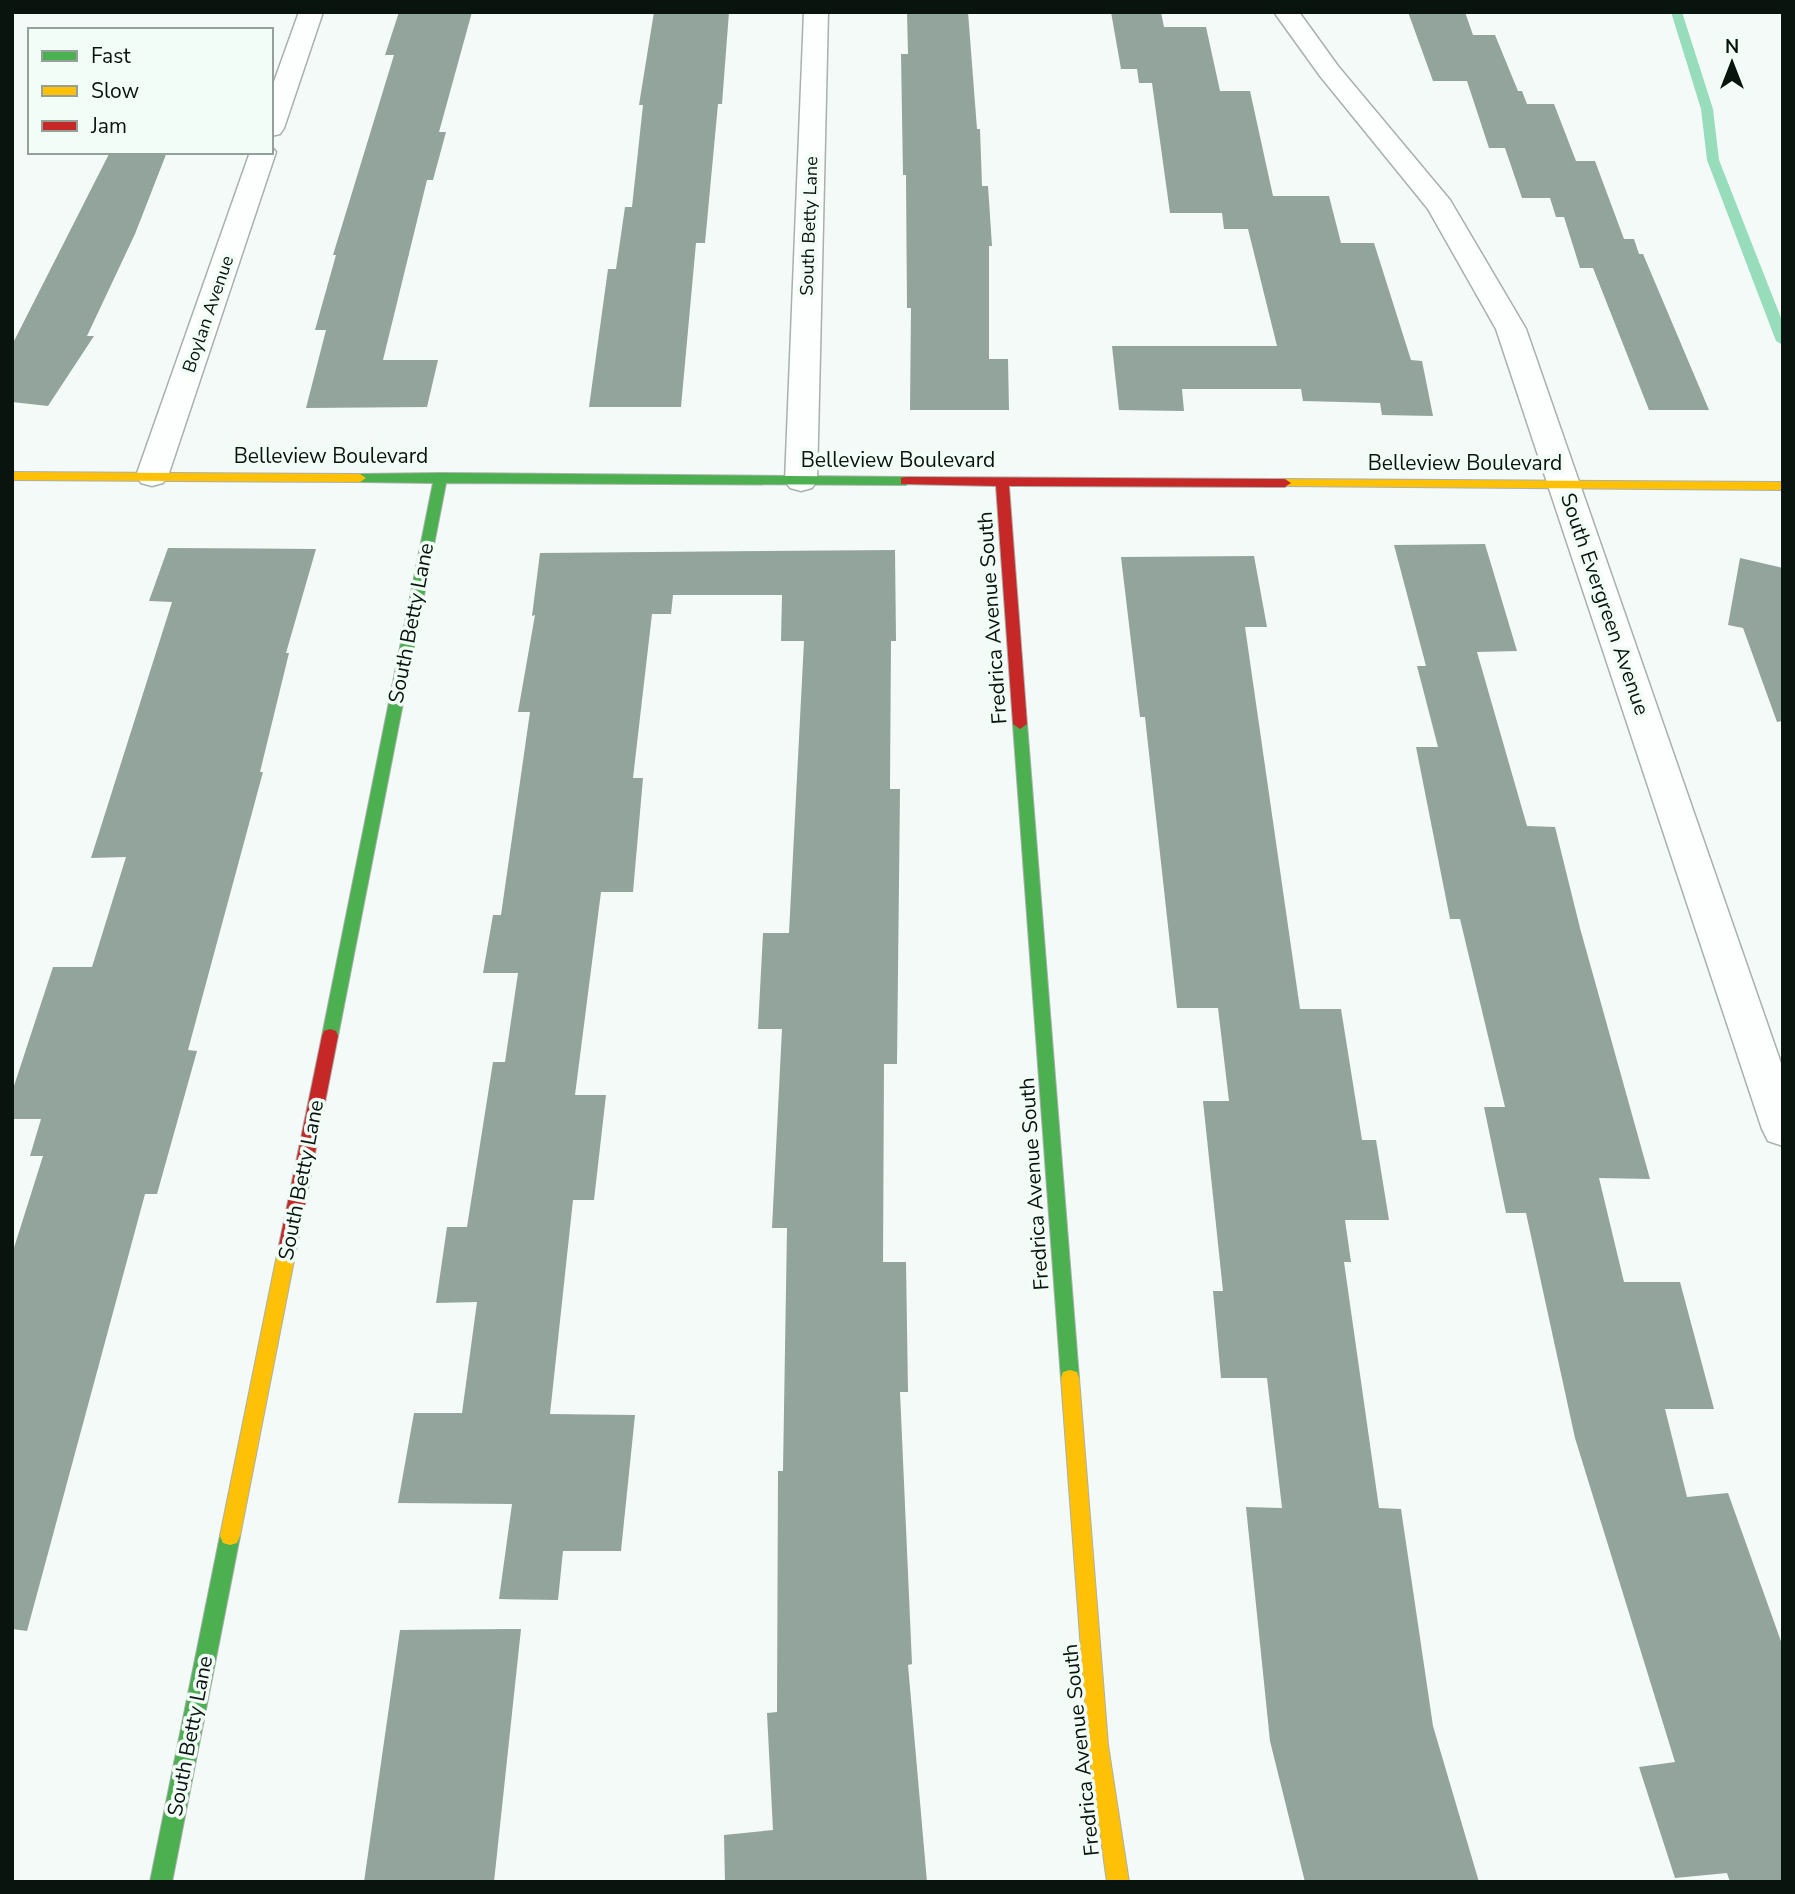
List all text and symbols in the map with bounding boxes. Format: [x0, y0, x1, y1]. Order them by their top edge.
legend [28, 28, 273, 154]
north arrow [1697, 28, 1767, 98]
text: N [1725, 34, 1739, 60]
text: Fast [91, 42, 131, 70]
text: Slow [91, 77, 140, 105]
text: Jam [90, 112, 127, 140]
street label: South Betty Lane [795, 156, 823, 296]
street label: Boylan Avenue [177, 252, 239, 376]
street label: Belleview Boulevard [234, 442, 428, 470]
street label: Belleview Boulevard [801, 446, 995, 474]
street label: Belleview Boulevard [1368, 449, 1562, 477]
street label: South Evergreen Avenue [1554, 489, 1656, 719]
street label: Fredrica Avenue South [971, 511, 1013, 725]
street label: South Betty Lane [382, 540, 440, 706]
street label: Fredrica Avenue South [1013, 1077, 1055, 1291]
street label: South Betty Lane [272, 1097, 330, 1263]
street label: Fredrica Avenue South [1056, 1643, 1106, 1857]
street label: South Betty Lane [161, 1653, 219, 1819]

